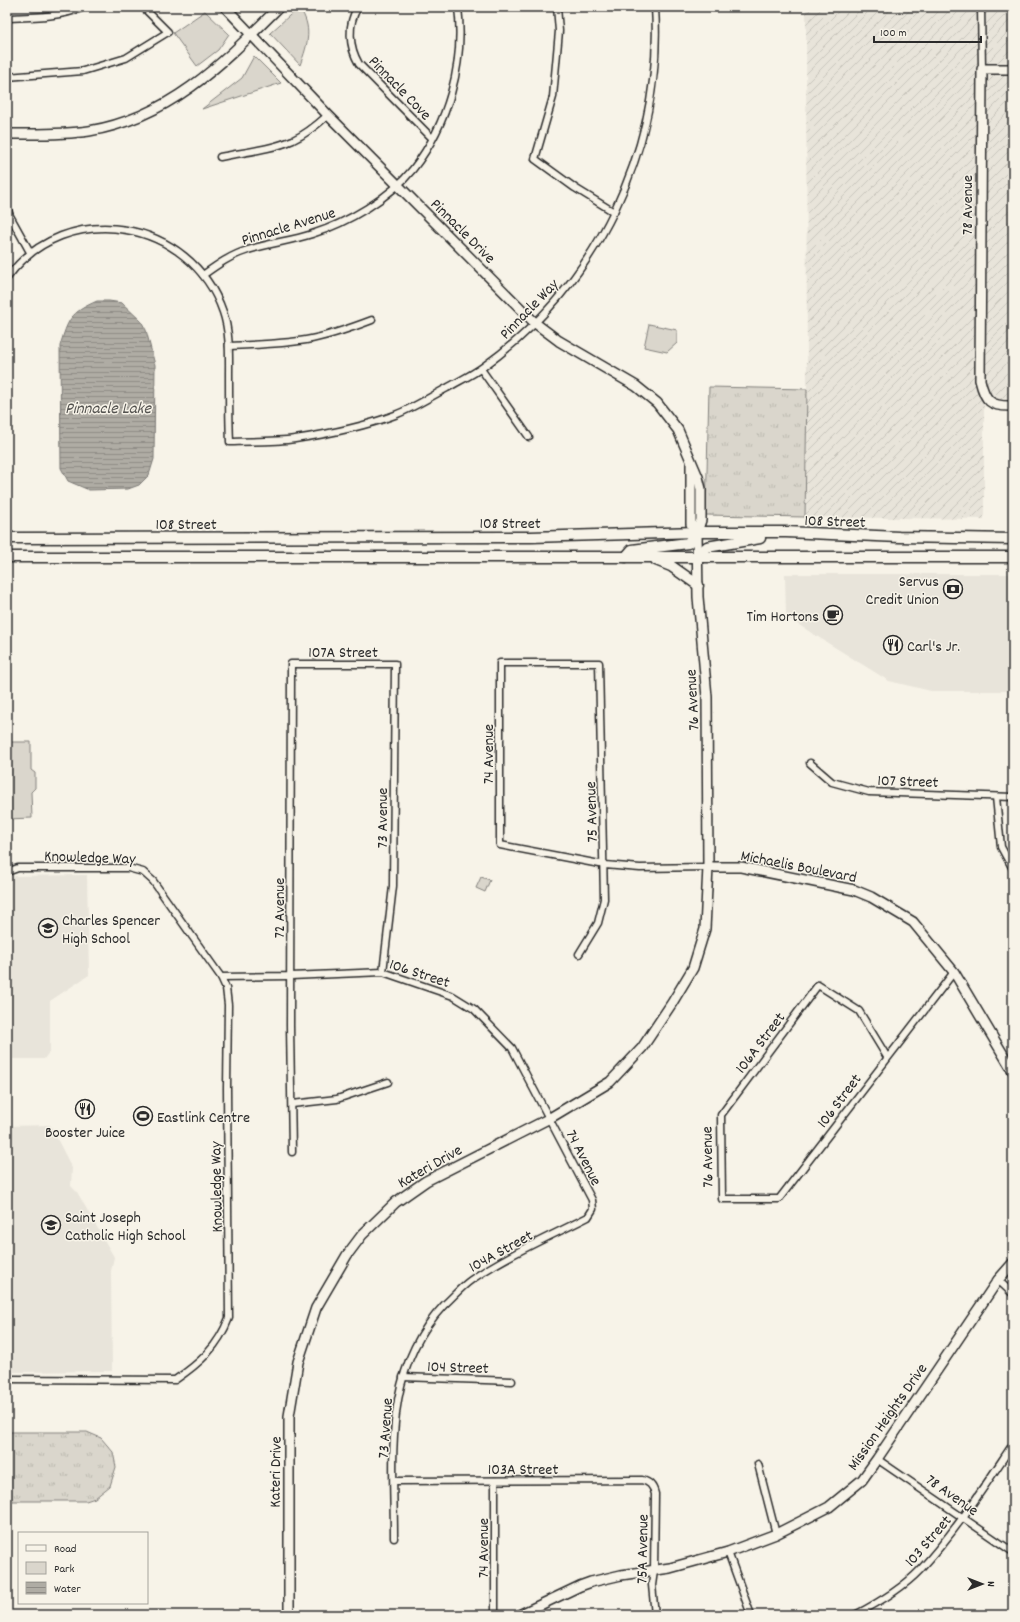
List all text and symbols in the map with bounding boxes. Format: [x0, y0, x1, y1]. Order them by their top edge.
scale bar [874, 18, 981, 44]
text: 100 m [880, 25, 907, 42]
street label: Pinnacle Cove [362, 51, 436, 126]
street label: 78 Avenue [957, 175, 980, 235]
street label: Pinnacle Drive [424, 194, 500, 270]
street label: Pinnacle Avenue [239, 202, 339, 253]
street label: Pinnacle Way [495, 274, 565, 345]
water label: Pinnacle Lake [65, 398, 153, 422]
street label: 108 Street [804, 510, 866, 535]
street label: 108 Street [479, 513, 541, 536]
street label: 108 Street [155, 514, 217, 537]
place label: Servus Credit Union [866, 571, 939, 612]
bank icon: Servus Credit Union [942, 578, 964, 600]
cafe icon: Tim Hortons [822, 604, 844, 626]
place label: Tim Hortons [747, 606, 819, 629]
restaurant icon: Carl's Jr. [882, 634, 904, 656]
place label: Carl's Jr. [907, 636, 960, 659]
street label: 107A Street [308, 642, 378, 665]
street label: 76 Avenue [680, 669, 707, 731]
street label: 74 Avenue [478, 724, 501, 784]
street label: 107 Street [877, 770, 939, 795]
street label: 75 Avenue [580, 781, 605, 843]
street label: 73 Avenue [372, 788, 395, 848]
street label: Knowledge Way [44, 845, 137, 872]
street label: Michaelis Boulevard [739, 845, 859, 890]
street label: 72 Avenue [269, 878, 292, 938]
place label: Charles Spencer High School [62, 910, 160, 951]
school or university icon: Charles Spencer High School [37, 917, 59, 939]
street label: 106 Street [386, 954, 453, 995]
street label: 106A Street [730, 1008, 792, 1079]
street label: 106 Street [812, 1070, 868, 1133]
restaurant icon: Booster Juice [74, 1098, 96, 1120]
sports icon: Eastlink Centre [132, 1105, 154, 1127]
place label: Eastlink Centre [157, 1107, 250, 1130]
place label: Booster Juice [45, 1122, 125, 1145]
street label: 74 Avenue [559, 1126, 607, 1190]
street label: 76 Avenue [696, 1126, 721, 1188]
street label: Kateri Drive [394, 1139, 467, 1195]
street label: Knowledge Way [205, 1141, 230, 1233]
place label: Saint Joseph Catholic High School [65, 1207, 186, 1248]
school or university icon: Saint Joseph Catholic High School [40, 1214, 62, 1236]
street label: 104A Street [465, 1225, 538, 1279]
street label: 104 Street [427, 1356, 489, 1381]
street label: Mission Heights Drive [842, 1359, 934, 1476]
street label: 73 Avenue [373, 1397, 400, 1459]
street label: Kateri Drive [264, 1436, 289, 1508]
street label: 103A Street [488, 1459, 558, 1482]
street label: 78 Avenue [920, 1469, 983, 1523]
street label: 103 Street [900, 1511, 958, 1573]
street label: 75A Avenue [631, 1514, 656, 1584]
street label: 74 Avenue [473, 1518, 496, 1578]
legend [18, 1532, 148, 1604]
text: Road [54, 1541, 76, 1558]
text: Park [54, 1561, 75, 1578]
north arrow [962, 1564, 1002, 1604]
text: Water [54, 1581, 81, 1598]
text: N [982, 1581, 998, 1587]

